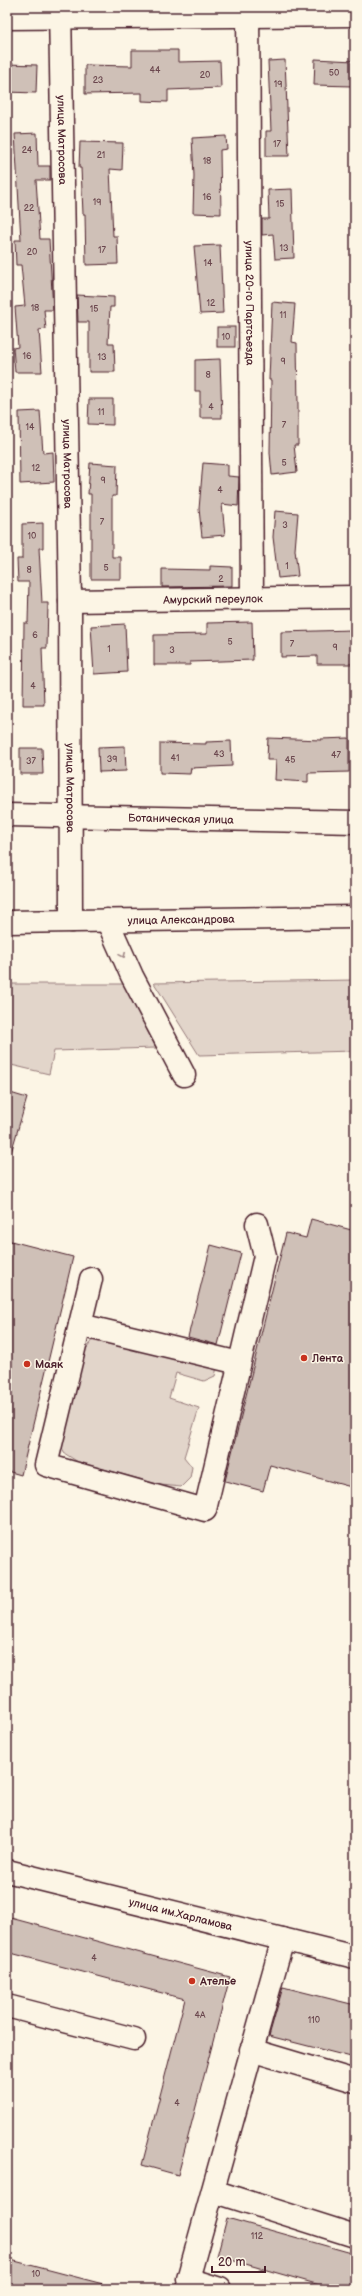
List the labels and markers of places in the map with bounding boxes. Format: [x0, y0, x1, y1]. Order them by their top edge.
place label: Лента [311, 1352, 344, 1365]
marker: Лента [299, 1353, 309, 1363]
place label: Маяк [35, 1358, 63, 1371]
marker: Маяк [22, 1359, 32, 1369]
place label: Ателье [199, 1975, 236, 1988]
marker: Ателье [187, 1976, 197, 1986]

